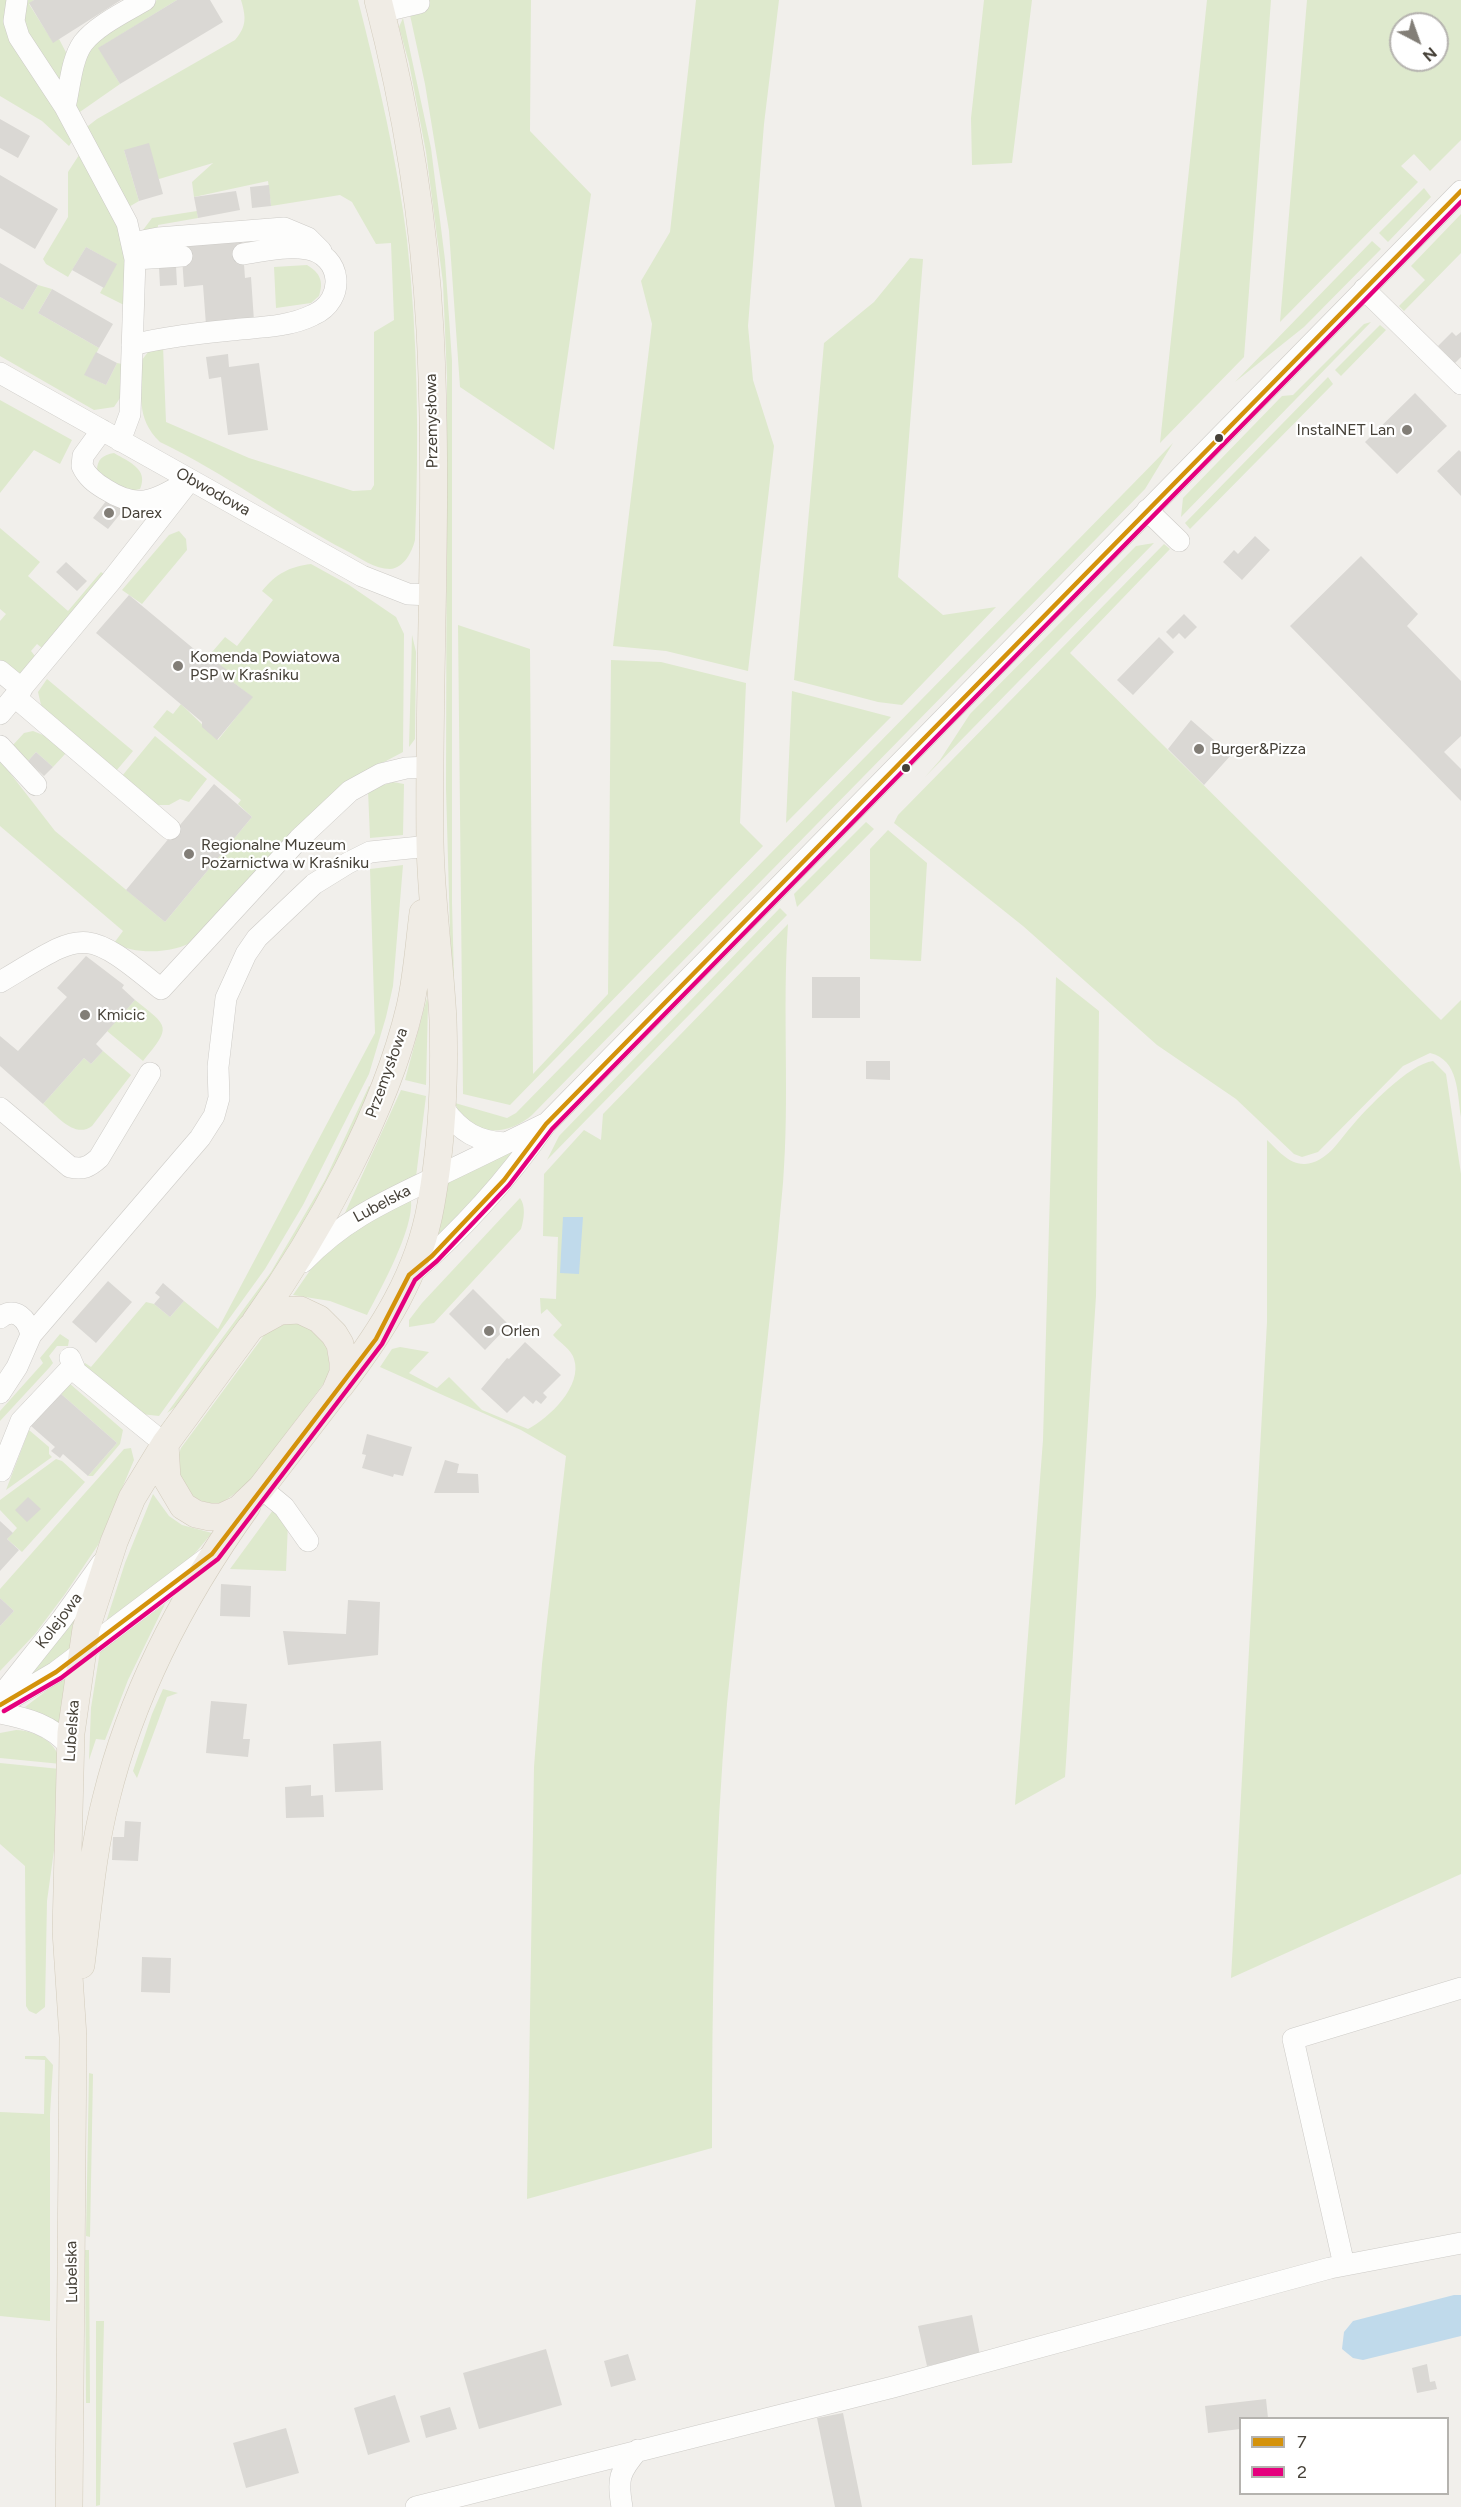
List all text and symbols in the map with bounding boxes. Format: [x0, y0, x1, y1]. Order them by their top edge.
north arrow [1389, 12, 1449, 72]
text: N [1419, 43, 1441, 66]
street label: Przemysłowa [422, 374, 442, 468]
place label: InstalNET Lan [1297, 420, 1395, 440]
marker: InstalNET Lan [1400, 423, 1414, 437]
unlabelled marker [1213, 432, 1225, 444]
street label: Obwodowa [172, 464, 254, 520]
place label: Darex [121, 503, 162, 523]
marker: Darex [102, 506, 116, 520]
place label: Komenda Powiatowa PSP w Kraśniku [190, 647, 340, 685]
marker: Komenda Powiatowa PSP w Kraśniku [171, 659, 185, 673]
place label: Burger&Pizza [1211, 739, 1306, 759]
marker: Burger&Pizza [1192, 742, 1206, 756]
unlabelled marker [900, 762, 912, 774]
place label: Regionalne Muzeum Pożarnictwa w Kraśniku [201, 835, 369, 873]
marker: Regionalne Muzeum Pożarnictwa w Kraśniku [182, 847, 196, 861]
place label: Kmicic [97, 1005, 145, 1025]
marker: Kmicic [78, 1008, 92, 1022]
street label: Przemysłowa [362, 1025, 412, 1121]
street label: Lubelska [350, 1181, 414, 1227]
place label: Orlen [501, 1321, 540, 1341]
marker: Orlen [482, 1324, 496, 1338]
street label: Kolejowa [32, 1589, 86, 1653]
street label: Lubelska [60, 1699, 84, 1763]
street label: Lubelska [62, 2241, 82, 2303]
legend [1239, 2417, 1449, 2495]
text: 7 [1297, 2431, 1307, 2453]
text: 2 [1297, 2461, 1307, 2483]

